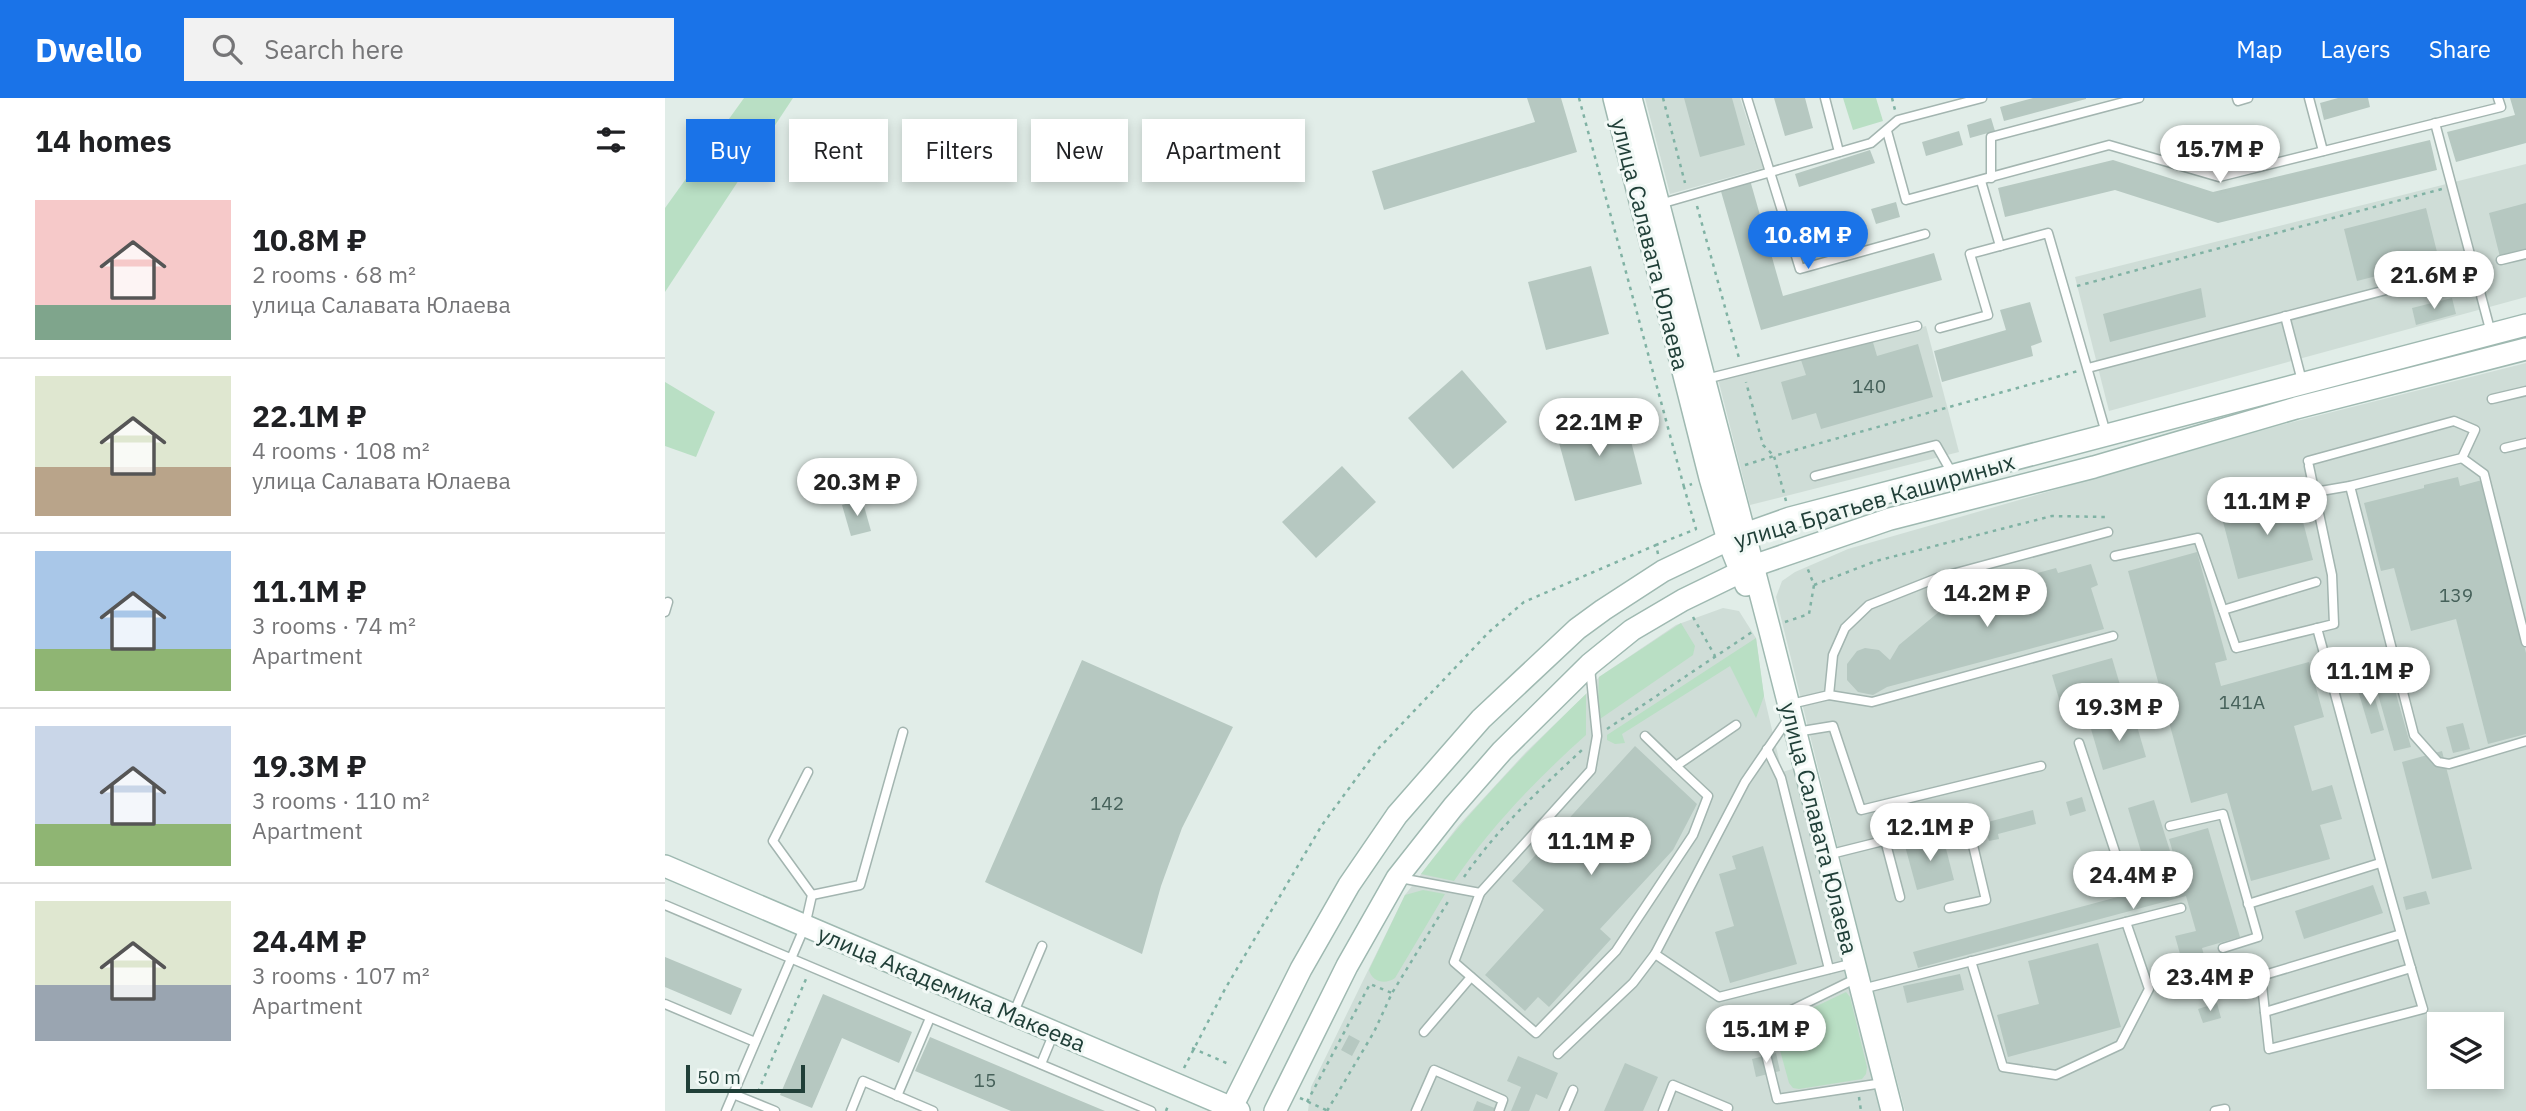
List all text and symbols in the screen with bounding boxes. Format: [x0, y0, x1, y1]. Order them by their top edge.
search box [184, 18, 674, 81]
text: Dwello [35, 28, 142, 71]
icon: search [208, 30, 246, 68]
text: Search here [264, 32, 404, 66]
text: Map [2236, 33, 2283, 65]
text: Layers [2321, 33, 2391, 65]
text: Share [2429, 33, 2491, 65]
street label: улица Салавата Юлаева [1605, 115, 1697, 373]
chip: Buy [686, 119, 775, 182]
chip: Rent [789, 119, 888, 182]
chip: Filters [902, 119, 1017, 182]
chip: New [1031, 119, 1128, 182]
chip: Apartment [1142, 119, 1305, 182]
text: 14 homes [35, 121, 172, 160]
icon: filters [592, 121, 630, 159]
pin: 15.7M ₽ [2155, 126, 2285, 185]
text: 15.7M ₽ [2176, 133, 2264, 163]
pin: 10.8M ₽ [1743, 212, 1873, 271]
text: 10.8M ₽ [1764, 219, 1852, 249]
text: 10.8M ₽ [252, 220, 367, 259]
icon: home [91, 228, 175, 312]
pin: 21.6M ₽ [2369, 252, 2499, 311]
text: 2 rooms · 68 m² [252, 259, 416, 289]
text: 21.6M ₽ [2390, 259, 2478, 289]
text: улица Салавата Юлаева [252, 289, 511, 319]
house number: 140 [1852, 374, 1886, 398]
text: 22.1M ₽ [252, 396, 367, 435]
pin: 22.1M ₽ [1534, 398, 1664, 458]
icon: home [91, 404, 175, 488]
text: 22.1M ₽ [1555, 406, 1643, 436]
text: 4 rooms · 108 m² [252, 435, 430, 465]
street label: улица Братьев Кашириных [1730, 445, 2018, 554]
pin: 20.3M ₽ [792, 458, 922, 518]
text: улица Салавата Юлаева [252, 465, 511, 495]
text: 20.3M ₽ [813, 466, 901, 496]
pin: 11.1M ₽ [2202, 478, 2332, 537]
text: 11.1M ₽ [2223, 485, 2311, 515]
pin: 14.2M ₽ [1922, 570, 2052, 629]
text: 11.1M ₽ [252, 571, 367, 610]
text: 14.2M ₽ [1943, 577, 2031, 607]
icon: home [91, 579, 175, 663]
house number: 139 [2439, 583, 2473, 607]
text: 3 rooms · 74 m² [252, 610, 416, 640]
text: Apartment [252, 640, 363, 670]
pin: 11.1M ₽ [2305, 648, 2435, 707]
text: 11.1M ₽ [2326, 655, 2414, 685]
pin: 19.3M ₽ [2054, 684, 2184, 743]
house number: 141А [2219, 690, 2265, 714]
text: 19.3M ₽ [2075, 691, 2163, 721]
street label: улица Салавата Юлаева [1774, 699, 1866, 957]
text: 19.3M ₽ [252, 746, 367, 785]
icon: home [91, 754, 175, 838]
text: 3 rooms · 110 m² [252, 785, 430, 815]
house number: 142 [1090, 791, 1124, 815]
pin: 12.1M ₽ [1865, 804, 1995, 863]
text: 12.1M ₽ [1886, 811, 1974, 841]
text: Apartment [252, 815, 363, 845]
pin: 11.1M ₽ [1526, 818, 1656, 877]
text: 11.1M ₽ [1547, 825, 1635, 855]
pin: 24.4M ₽ [2068, 852, 2198, 911]
text: 24.4M ₽ [2089, 859, 2177, 889]
street label: улица Академика Макеева [813, 918, 1091, 1058]
text: 24.4M ₽ [252, 921, 367, 960]
icon: home [91, 929, 175, 1013]
pin: 23.4M ₽ [2145, 954, 2275, 1013]
text: 3 rooms · 107 m² [252, 960, 430, 990]
text: 23.4M ₽ [2166, 961, 2254, 991]
text: Apartment [252, 990, 363, 1020]
pin: 15.1M ₽ [1701, 1006, 1831, 1065]
map controls [2427, 1012, 2504, 1089]
button: layers [2427, 1012, 2504, 1089]
text: 15.1M ₽ [1722, 1013, 1810, 1043]
scale bar [686, 1062, 805, 1094]
text: 50 m [697, 1065, 741, 1089]
house number: 15 [974, 1068, 996, 1092]

